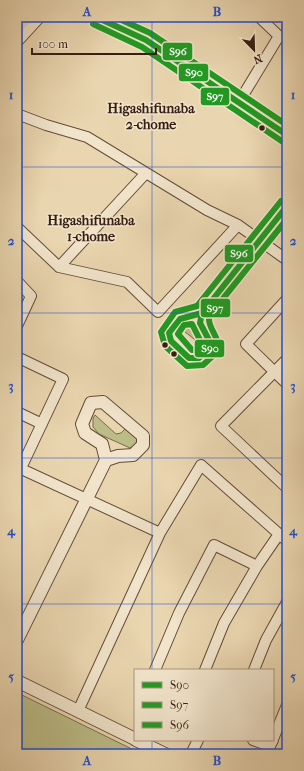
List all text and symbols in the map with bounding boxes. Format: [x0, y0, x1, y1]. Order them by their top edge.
text: A [82, 4, 92, 19]
text: B [213, 4, 222, 19]
scale bar [32, 30, 156, 56]
north arrow [234, 30, 274, 70]
text: 100 m [38, 37, 68, 51]
line badge: S96 [162, 42, 193, 61]
text: S96 [169, 45, 188, 58]
text: N [251, 51, 264, 67]
line badge: S90 [178, 63, 209, 82]
text: S90 [185, 66, 203, 79]
text: 1 [9, 87, 14, 102]
line badge: S97 [200, 87, 230, 106]
text: 1 [291, 87, 296, 102]
text: S97 [207, 90, 224, 103]
district label: Higashifunaba 2-chome [107, 100, 195, 133]
unlabelled marker [257, 123, 267, 133]
district label: Higashifunaba 1-chome [47, 212, 135, 245]
text: 2 [8, 233, 15, 248]
text: 2 [290, 233, 297, 248]
line badge: S96 [224, 244, 254, 263]
text: S96 [230, 247, 249, 260]
line badge: S97 [200, 298, 231, 318]
text: S97 [207, 302, 224, 315]
line badge: S90 [194, 339, 225, 358]
unlabelled marker [160, 340, 170, 350]
text: S90 [201, 342, 219, 355]
unlabelled marker [169, 349, 179, 359]
text: 3 [8, 378, 14, 394]
text: 3 [290, 378, 296, 394]
text: 4 [6, 523, 16, 539]
text: 4 [288, 523, 298, 539]
text: 5 [8, 669, 14, 684]
legend [134, 669, 274, 741]
text: 5 [290, 669, 296, 684]
text: S90 [170, 678, 189, 692]
text: S97 [170, 698, 188, 712]
text: S96 [170, 718, 189, 732]
text: A [82, 753, 92, 768]
text: B [213, 753, 222, 768]

